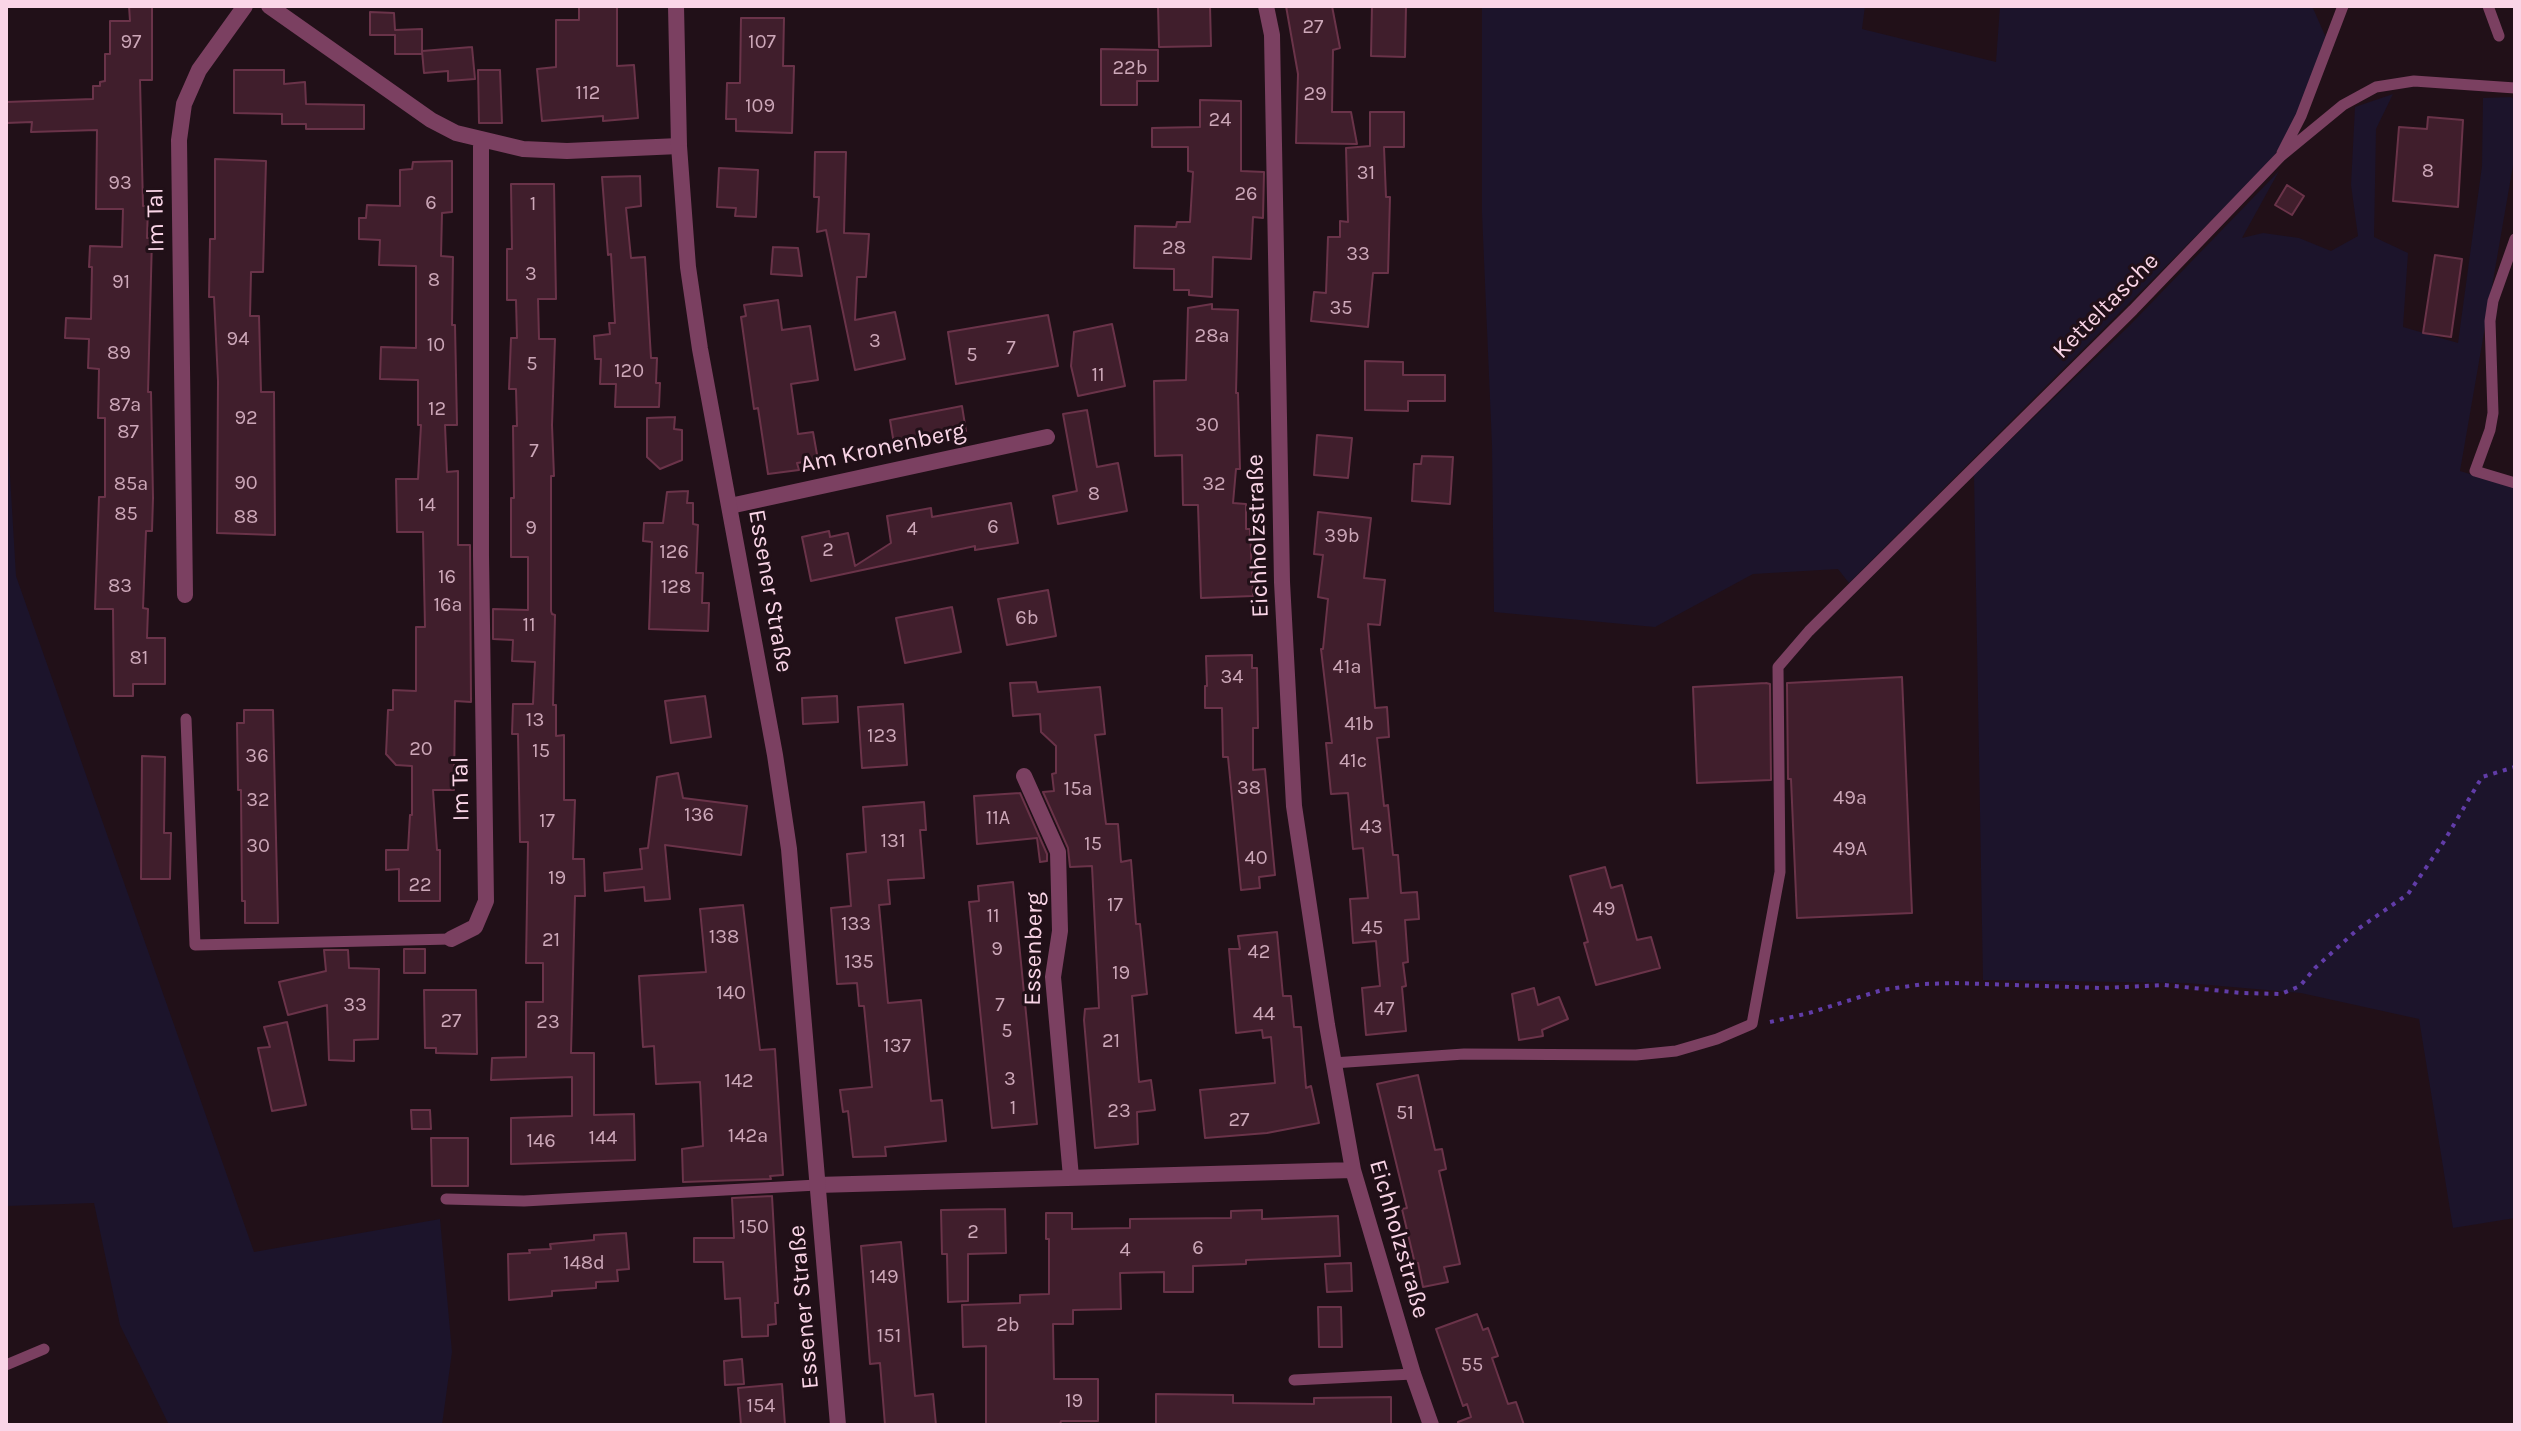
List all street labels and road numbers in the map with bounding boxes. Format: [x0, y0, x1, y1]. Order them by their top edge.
street label: Im Tal [141, 187, 171, 253]
street label: Ketteltasche [2047, 247, 2165, 365]
street label: Am Kronenberg [798, 416, 968, 480]
street label: Eichholzstraße [1241, 454, 1275, 618]
street label: Essener Straße [742, 507, 798, 675]
street label: Im Tal [446, 756, 476, 822]
street label: Essenberg [1019, 892, 1049, 1006]
street label: Eichholzstraße [1363, 1156, 1435, 1322]
street label: Essener Straße [782, 1224, 826, 1390]

